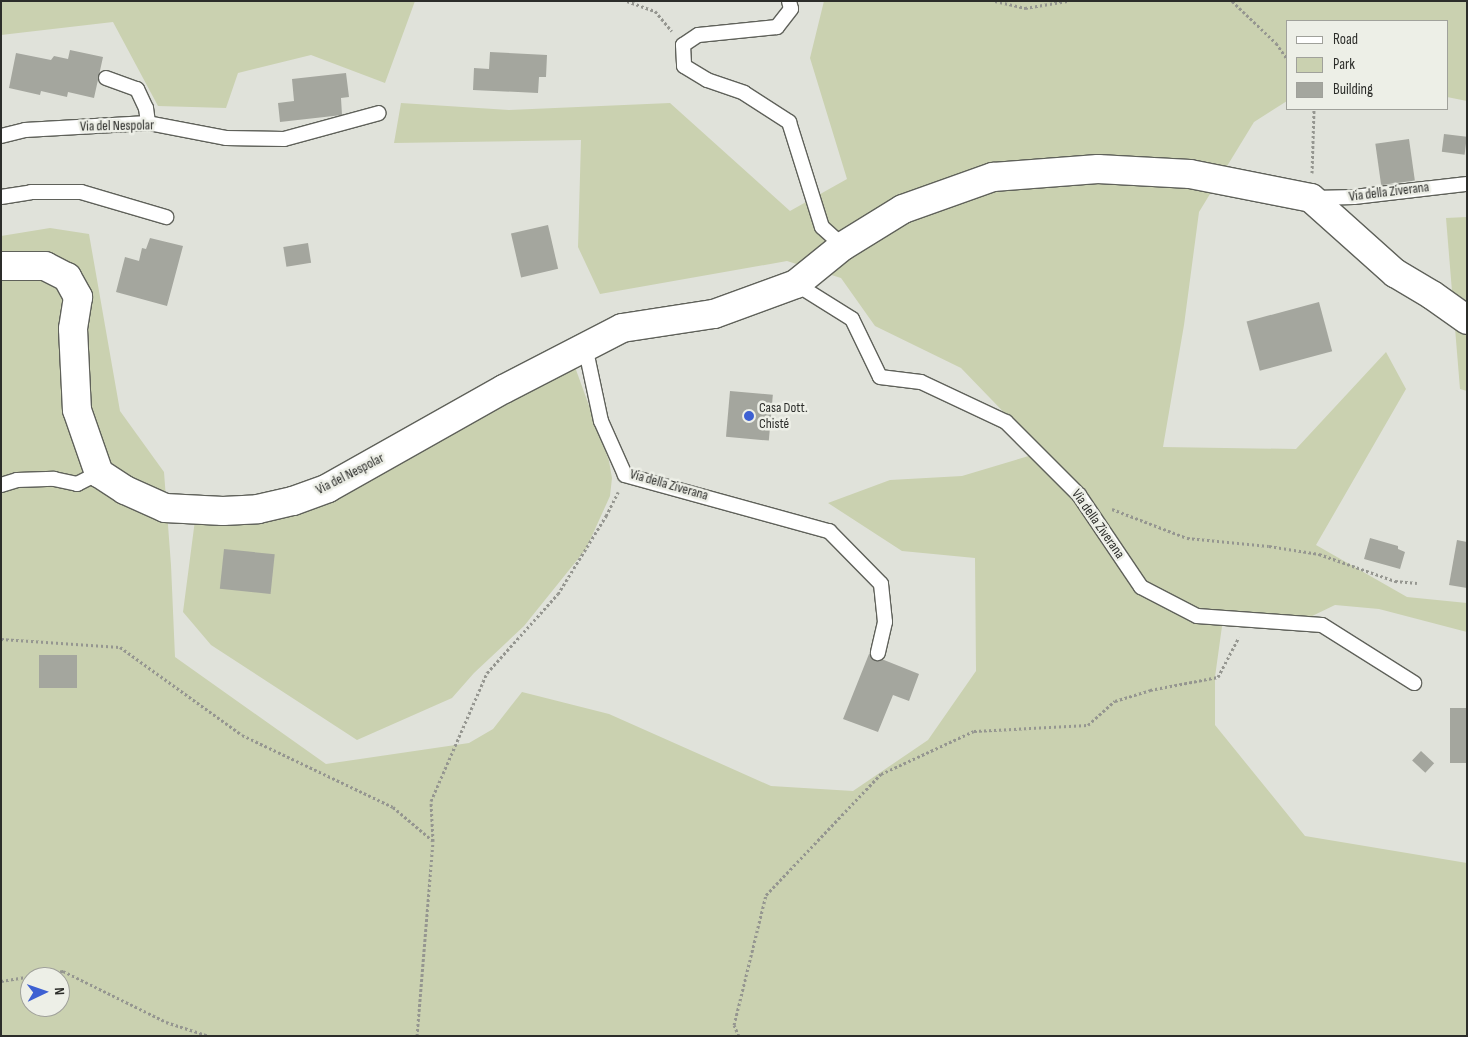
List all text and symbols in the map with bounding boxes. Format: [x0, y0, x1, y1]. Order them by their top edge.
legend [1286, 20, 1448, 110]
text: Road [1333, 30, 1358, 49]
text: Park [1333, 55, 1355, 74]
text: Building [1333, 80, 1373, 99]
street label: Via del Nespolar [80, 117, 154, 135]
street label: Via della Ziverana [1348, 179, 1430, 205]
place label: Casa Dott. Chisté [759, 400, 808, 432]
marker: Casa Dott. Chisté [743, 410, 755, 422]
street label: Via del Nespolar [313, 450, 387, 498]
street label: Via della Ziverana [628, 466, 710, 504]
street label: Via della Ziverana [1068, 486, 1128, 562]
north arrow [20, 967, 70, 1017]
text: N [51, 987, 68, 995]

